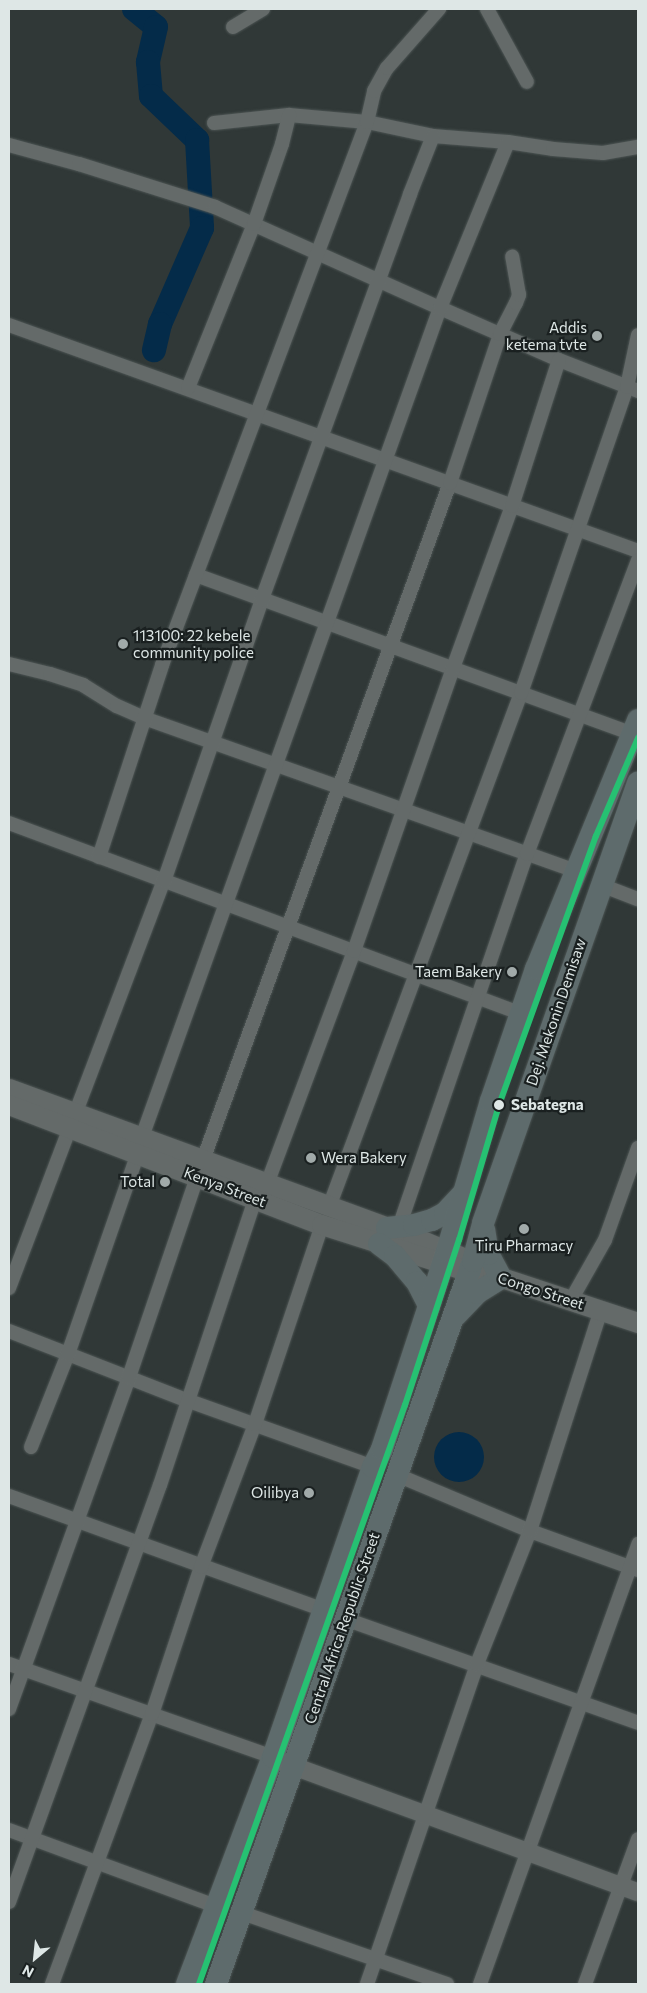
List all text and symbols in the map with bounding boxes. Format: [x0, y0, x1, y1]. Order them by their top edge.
place label: Addis ketema tvte [506, 318, 587, 353]
marker: Addis ketema tvte [591, 330, 603, 342]
place label: 113100: 22 kebele community police [133, 626, 254, 661]
marker: 113100: 22 kebele community police [117, 638, 129, 650]
street label: Dej. Mekonin Demisaw [522, 936, 590, 1088]
place label: Taem Bakery [415, 963, 502, 981]
marker: Taem Bakery [506, 966, 518, 978]
place label: Sebategna [511, 1096, 584, 1114]
marker: Sebategna [491, 1097, 507, 1113]
place label: Wera Bakery [321, 1149, 407, 1167]
marker: Wera Bakery [305, 1152, 317, 1164]
street label: Kenya Street [181, 1163, 269, 1211]
place label: Total [120, 1173, 155, 1191]
marker: Total [159, 1176, 171, 1188]
marker: Tiru Pharmacy [518, 1223, 530, 1235]
place label: Tiru Pharmacy [475, 1237, 573, 1255]
street label: Congo Street [495, 1269, 587, 1313]
place label: Oilibya [251, 1484, 299, 1502]
marker: Oilibya [303, 1487, 315, 1499]
street label: Central Africa Republic Street [301, 1530, 383, 1726]
north arrow [10, 1933, 60, 1983]
text: N [19, 1962, 36, 1982]

